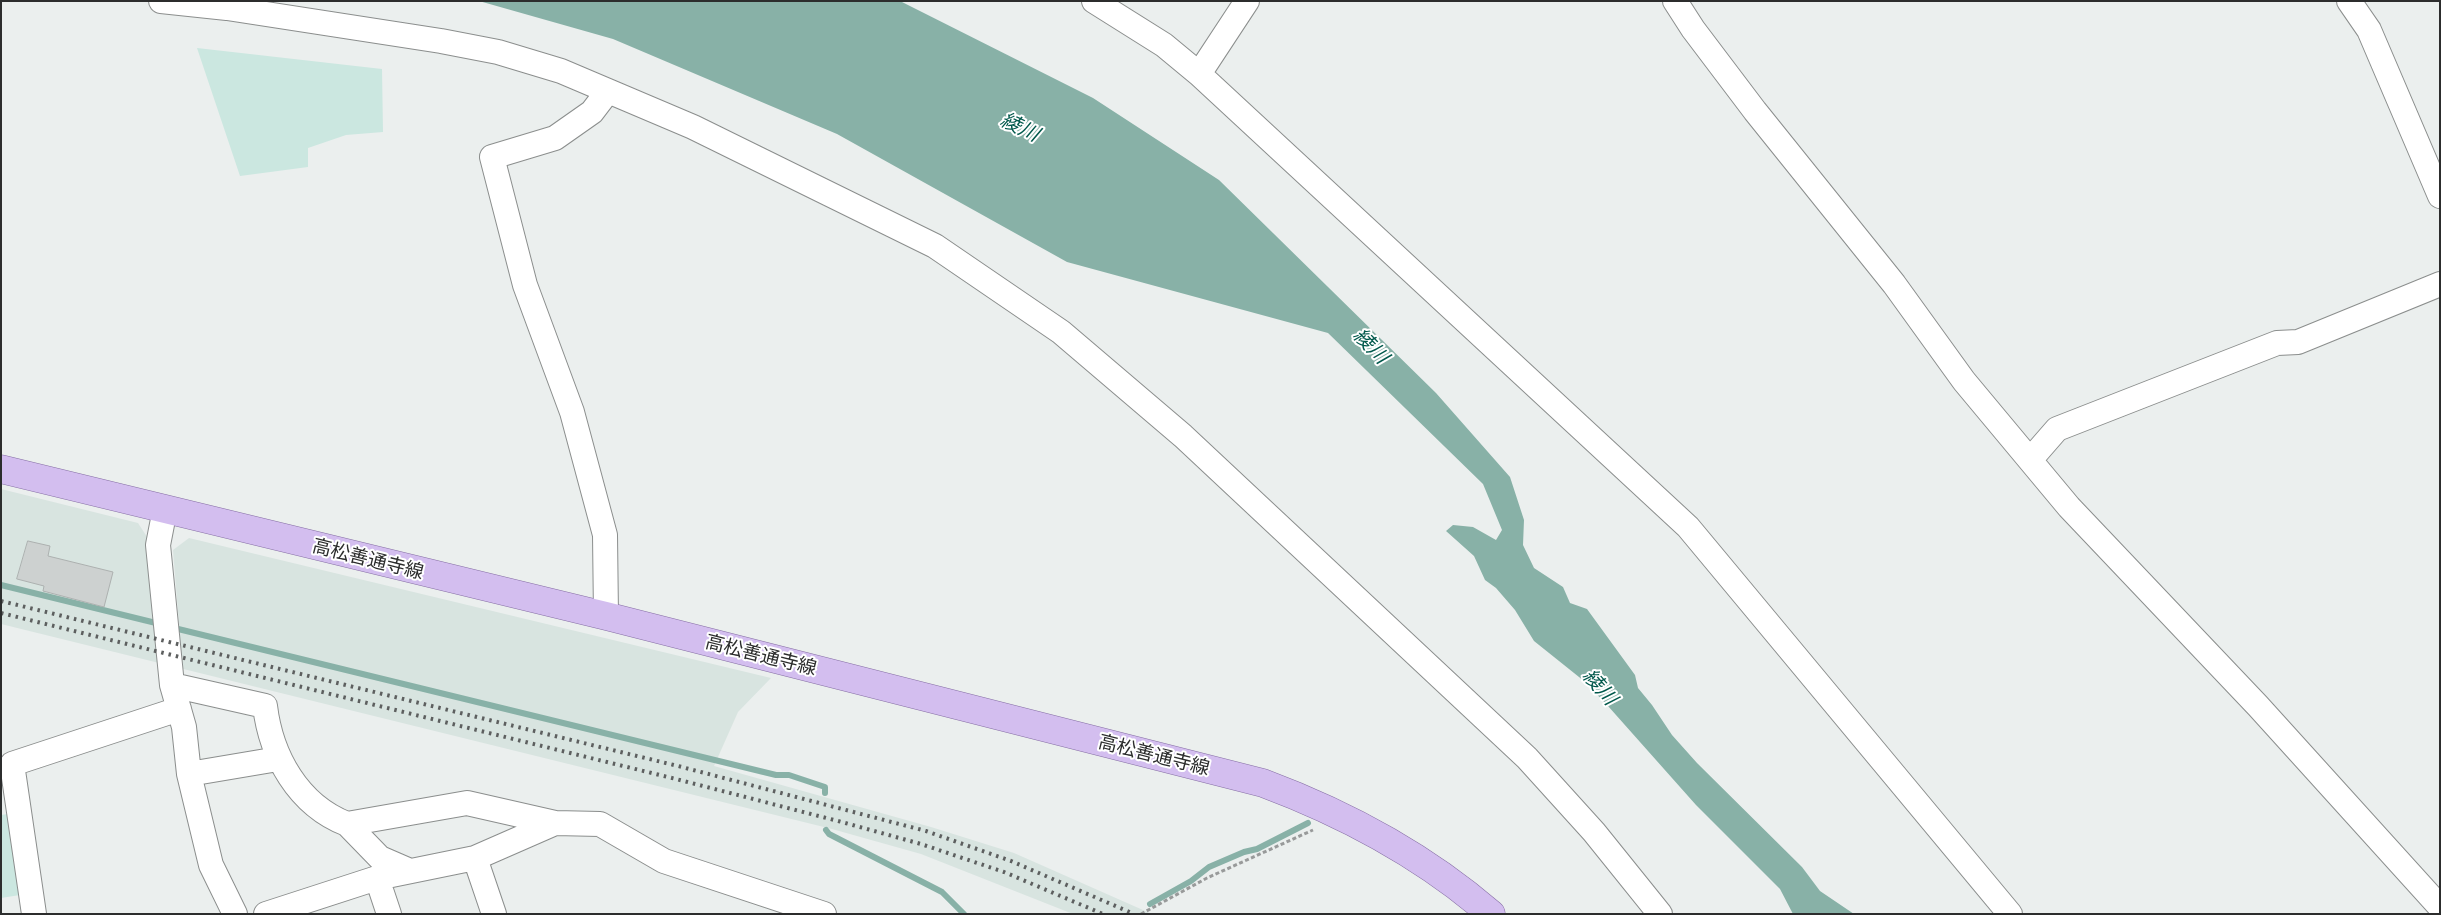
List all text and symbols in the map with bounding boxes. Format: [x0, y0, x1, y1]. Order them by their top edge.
water label: 綾川 [997, 107, 1043, 147]
water label: 綾川 [1348, 323, 1394, 369]
street label: 高松善通寺線 [310, 534, 426, 584]
street label: 高松善通寺線 [703, 630, 819, 680]
water label: 綾川 [1578, 664, 1622, 710]
street label: 高松善通寺線 [1096, 730, 1212, 780]

